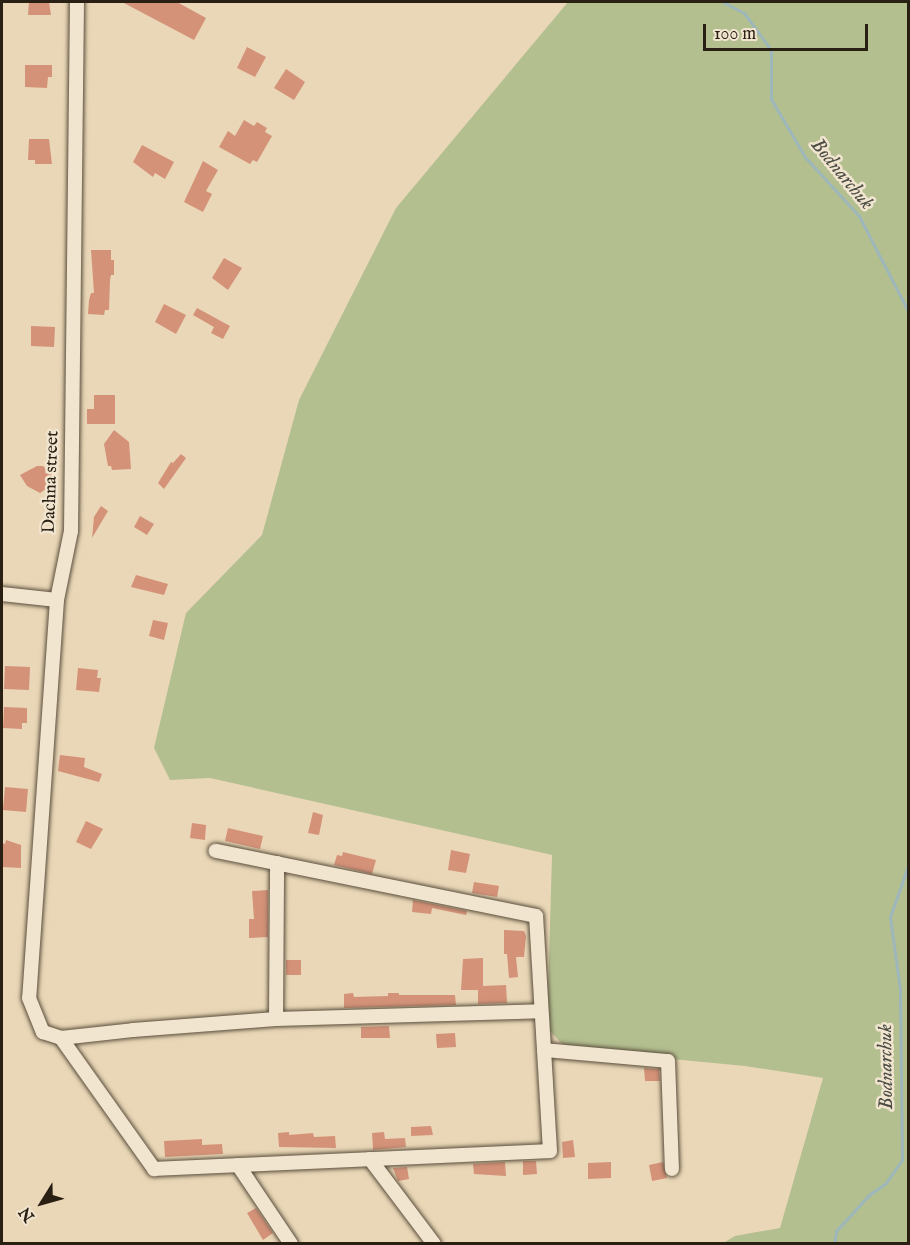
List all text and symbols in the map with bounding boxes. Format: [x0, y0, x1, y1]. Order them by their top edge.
scale bar [706, 12, 871, 50]
text: 100 m [714, 23, 756, 46]
water label: Bodnarchuk [805, 133, 879, 215]
street label: Dachna street [39, 430, 65, 534]
water label: Bodnarchuk [873, 1024, 899, 1110]
north arrow [12, 1173, 72, 1233]
text: N [15, 1202, 40, 1225]

